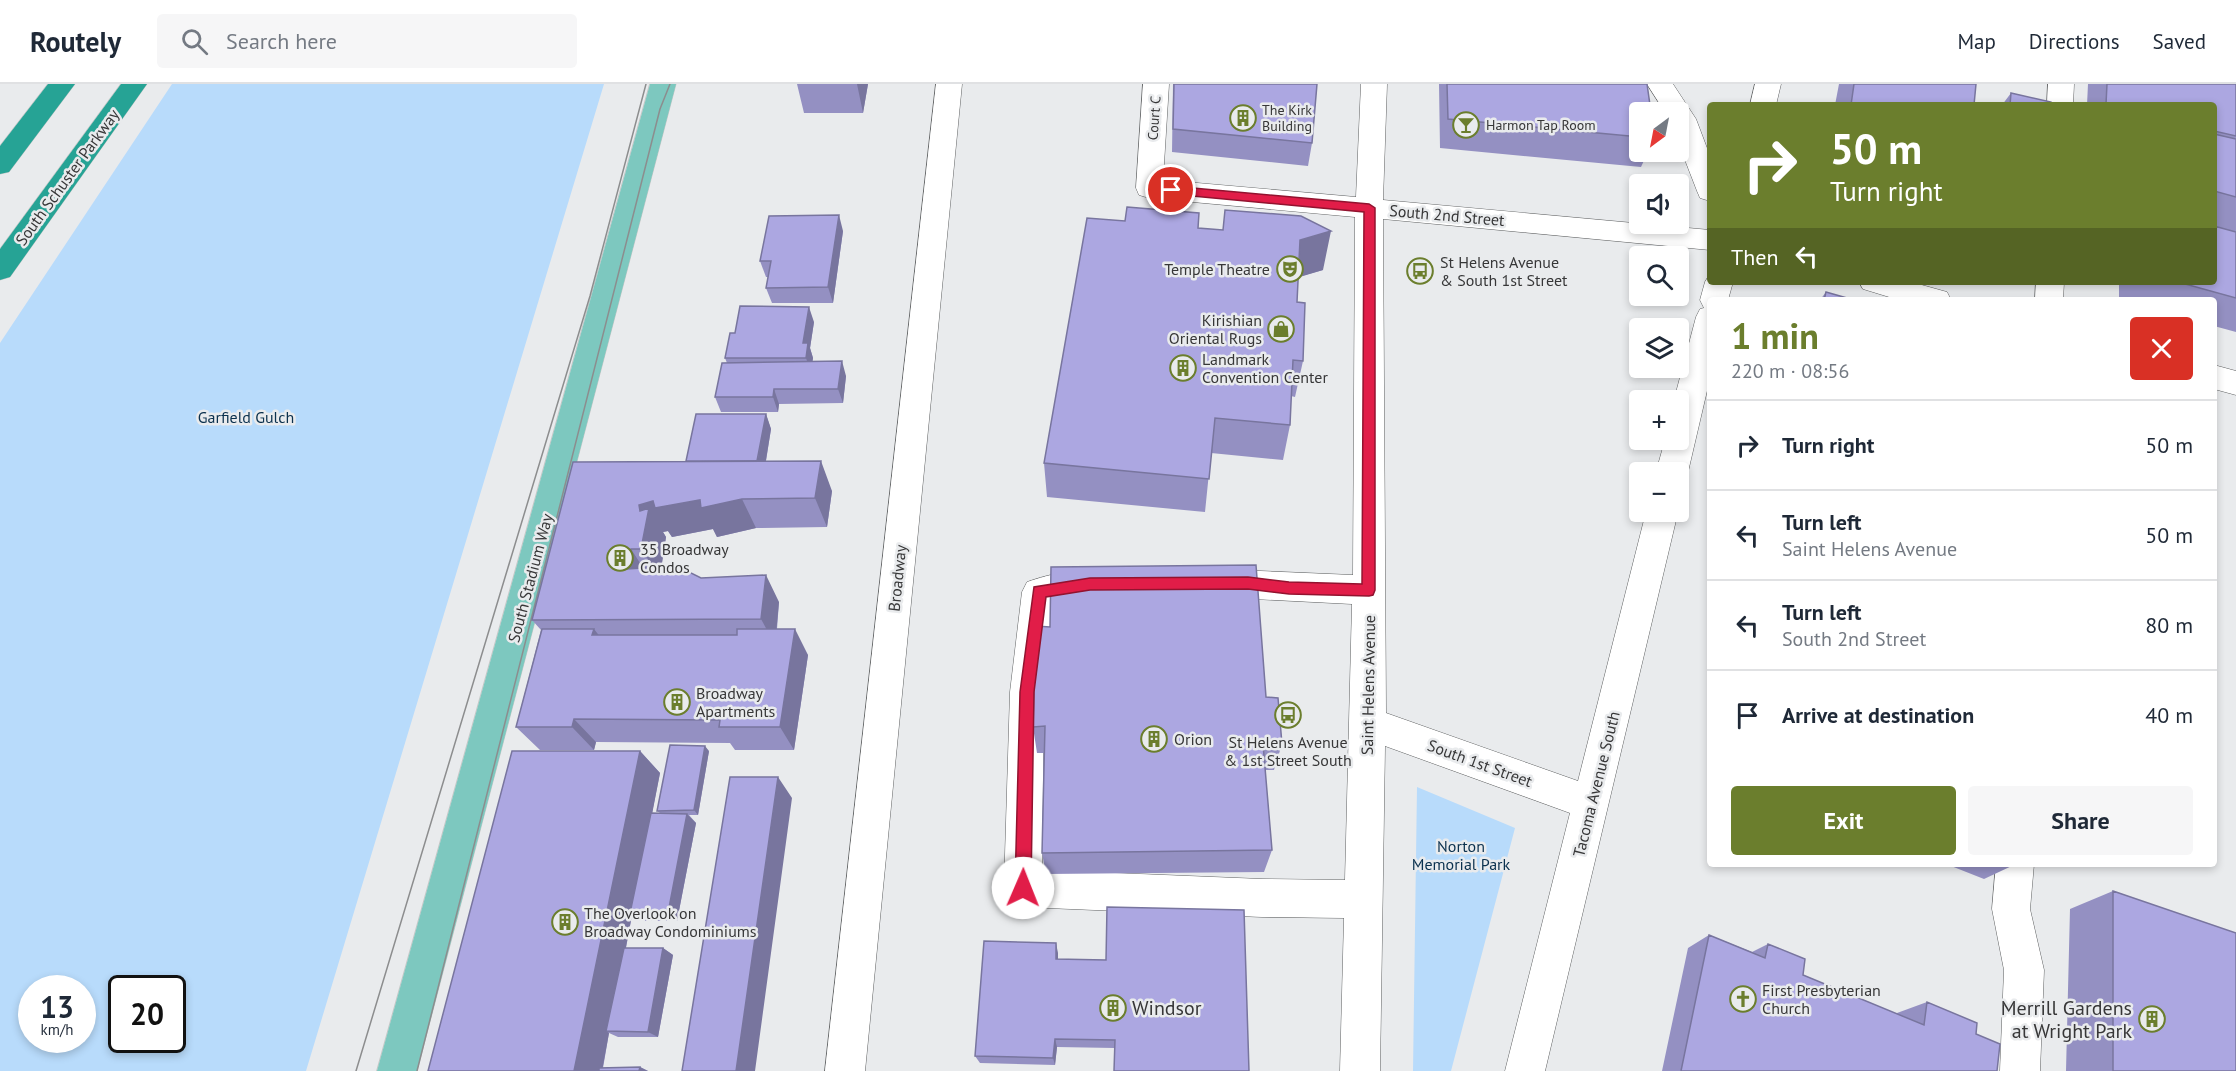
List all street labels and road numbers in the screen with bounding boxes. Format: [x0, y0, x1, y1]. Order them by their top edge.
street label: Court C [1143, 95, 1165, 141]
street label: South Schuster Parkway [11, 104, 123, 249]
street label: South 2nd Street [1389, 200, 1506, 230]
street label: South Stadium Way [503, 511, 557, 645]
street label: Broadway [884, 543, 911, 612]
street label: Saint Helens Avenue [1357, 615, 1379, 755]
street label: Tacoma Avenue South [1568, 709, 1624, 859]
street label: South 1st Street [1425, 735, 1536, 791]

